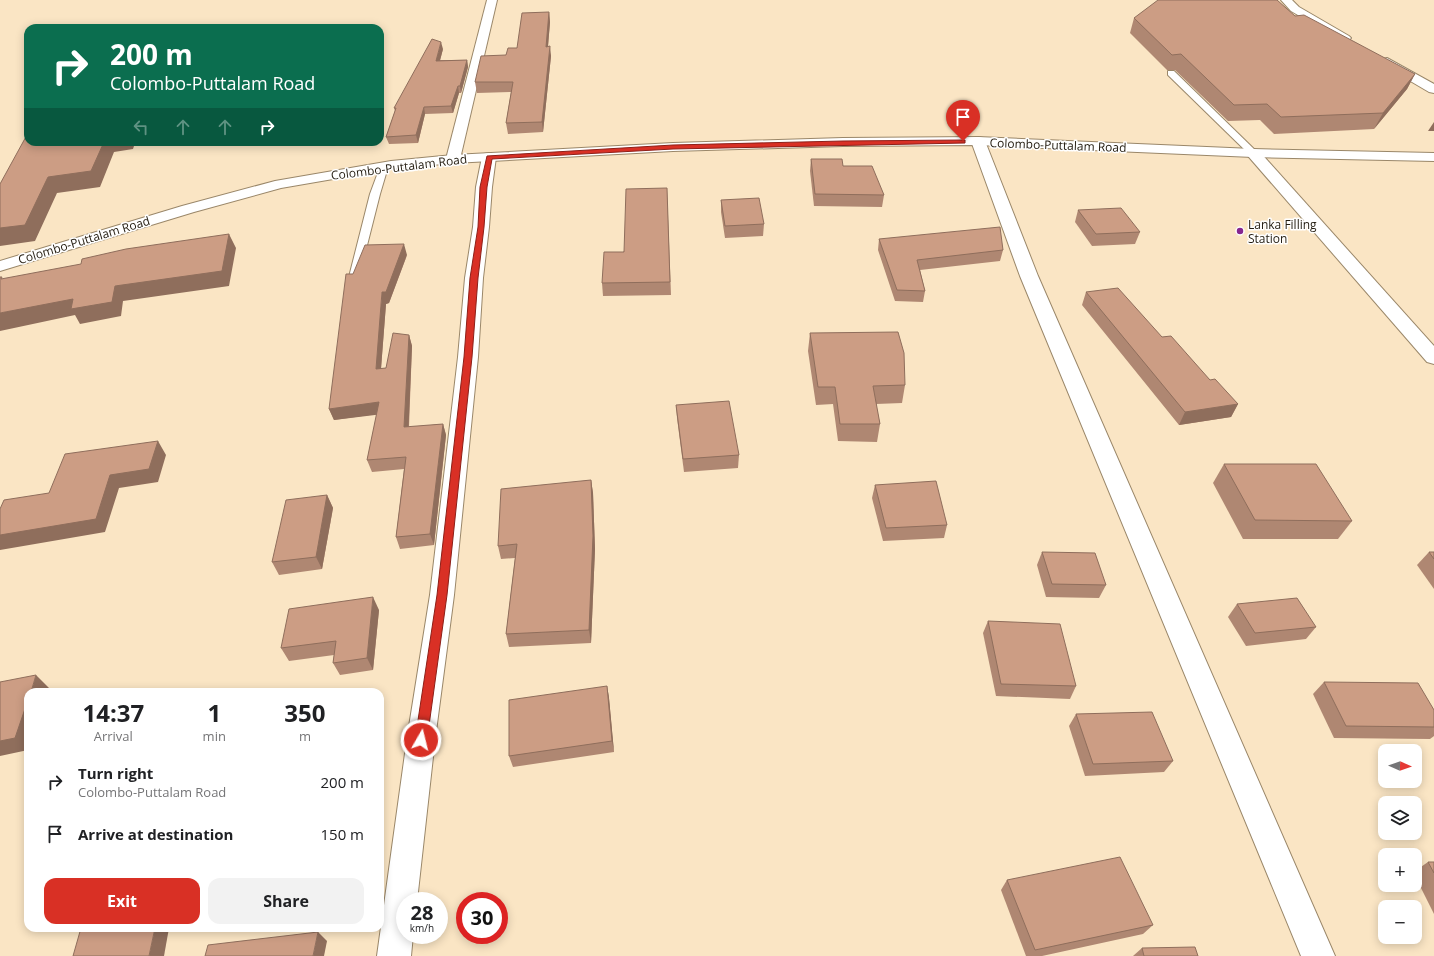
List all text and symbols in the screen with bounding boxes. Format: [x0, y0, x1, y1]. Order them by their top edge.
text: 200 m [110, 35, 193, 73]
icon: right [44, 40, 96, 92]
text: Colombo-Puttalam Road [110, 71, 315, 95]
pin [946, 100, 980, 141]
icon: arrive [952, 106, 974, 128]
icon: left [130, 116, 152, 138]
icon: ahead [172, 116, 194, 138]
icon: ahead [214, 116, 236, 138]
icon: right [256, 116, 278, 138]
street label: Colombo-Puttalam Road [989, 134, 1127, 156]
street label: Colombo-Puttalam Road [330, 150, 468, 184]
street label: Colombo-Puttalam Road [16, 212, 152, 268]
place label: Lanka Filling Station [1248, 216, 1317, 247]
marker: Lanka Filling Station [1235, 226, 1245, 236]
text: 14:37 [82, 696, 144, 729]
text: 1 [207, 696, 221, 729]
text: 350 [284, 696, 326, 729]
position arrow [400, 719, 442, 761]
text: Arrival [94, 727, 133, 745]
text: min [203, 727, 226, 745]
text: m [299, 727, 311, 745]
north arrow [1378, 744, 1422, 788]
map controls [1378, 744, 1422, 944]
text: Turn right [78, 763, 153, 783]
icon: right [44, 771, 66, 793]
text: 200 m [320, 772, 364, 792]
text: Colombo-Puttalam Road [78, 783, 226, 801]
button: layers [1378, 796, 1422, 840]
icon: arrive [44, 823, 66, 845]
text: Arrive at destination [78, 824, 233, 844]
text: 150 m [320, 824, 364, 844]
button: + [1378, 848, 1422, 892]
button: Exit [44, 878, 200, 924]
button: Share [208, 878, 364, 924]
speed limit sign: 30 [456, 892, 508, 944]
text: 28 [411, 899, 433, 926]
button: − [1378, 900, 1422, 944]
text: km/h [410, 921, 434, 935]

